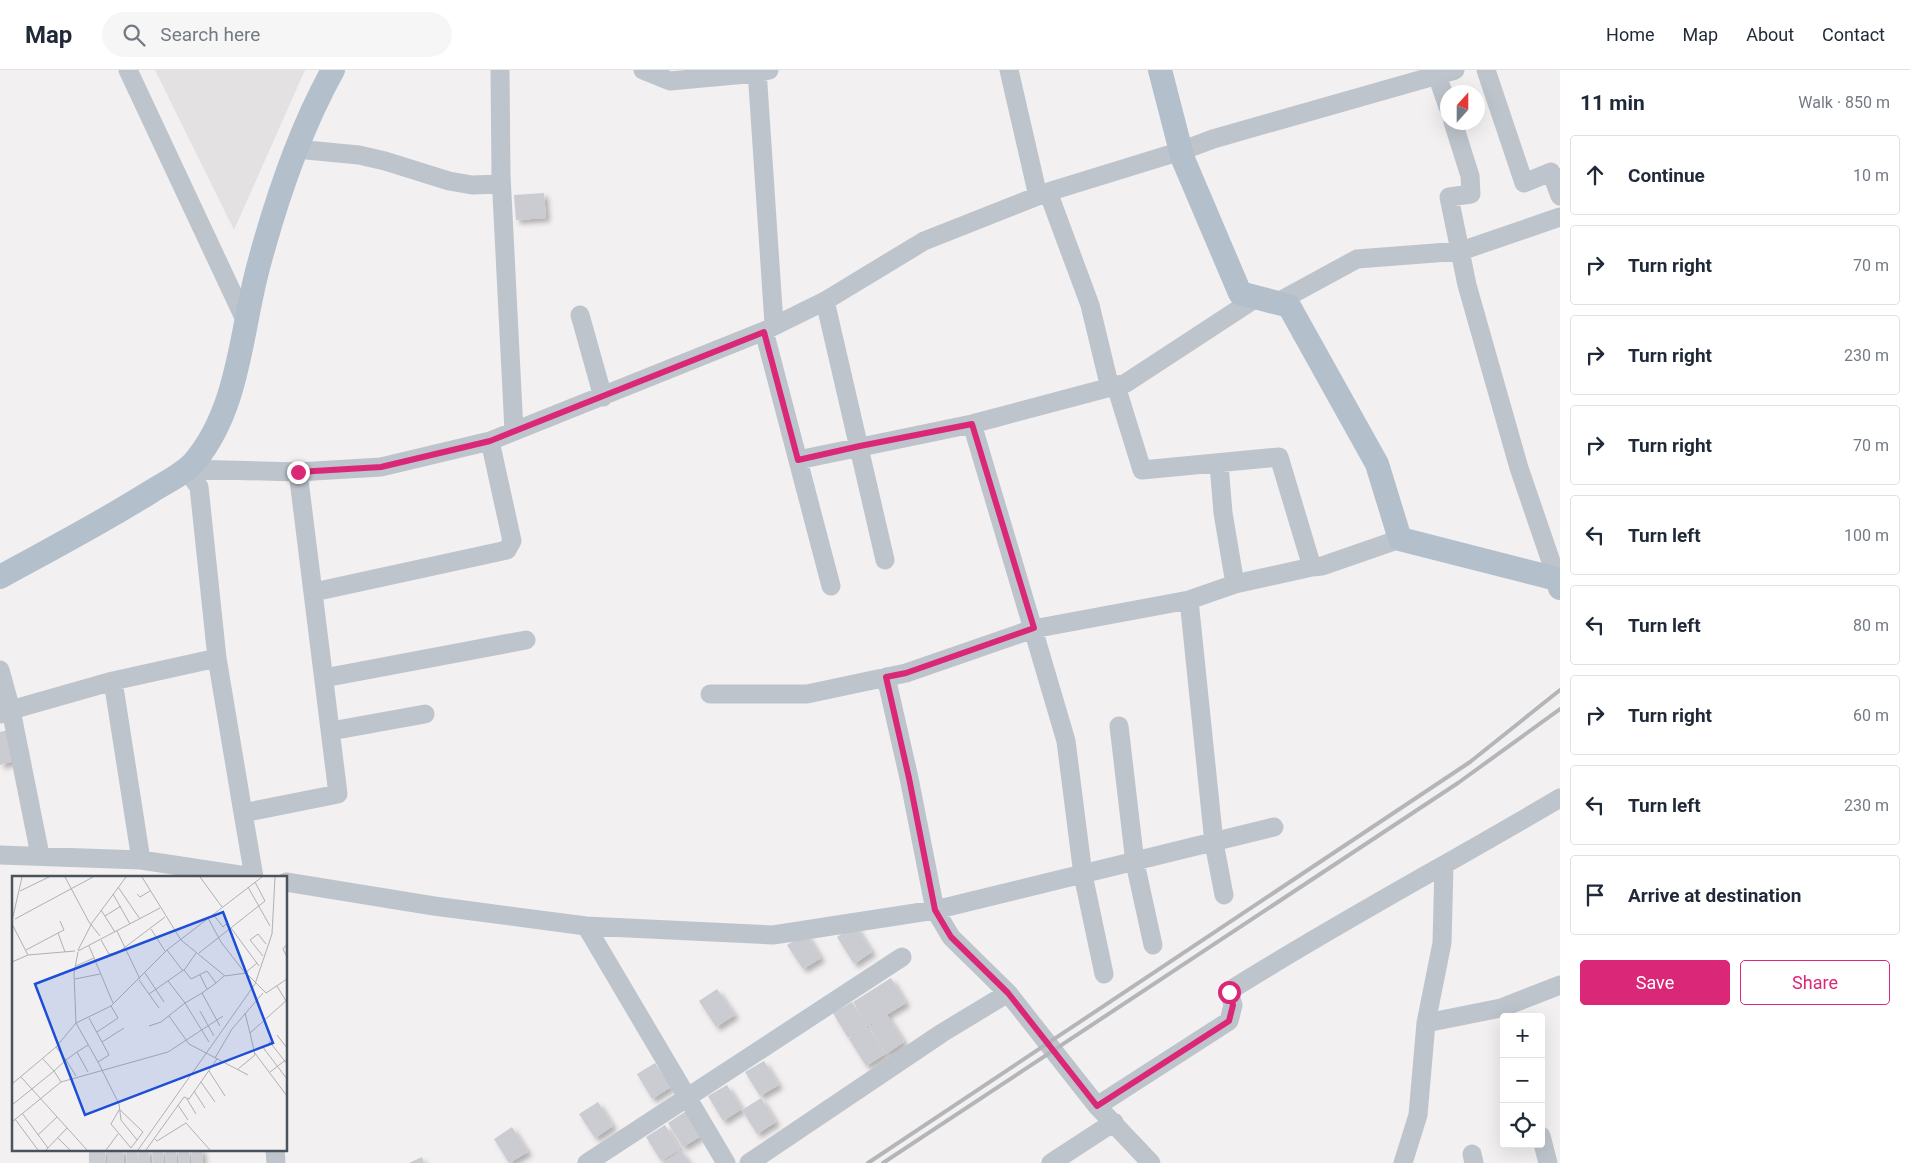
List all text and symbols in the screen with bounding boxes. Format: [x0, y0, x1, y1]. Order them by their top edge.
search box [102, 12, 452, 57]
text: Map [25, 21, 72, 49]
icon: search [120, 21, 148, 49]
text: Search here [160, 23, 260, 46]
text: Home [1606, 24, 1655, 45]
text: Map [1683, 24, 1718, 45]
text: About [1746, 24, 1794, 45]
text: Contact [1822, 24, 1885, 45]
north arrow [1440, 85, 1485, 130]
text: 11 min [1580, 91, 1645, 115]
text: Walk · 850 m [1798, 93, 1890, 112]
icon: ahead [1581, 161, 1609, 189]
text: Continue [1628, 164, 1705, 187]
text: 10 m [1853, 166, 1889, 185]
icon: right [1581, 251, 1609, 279]
text: Turn right [1628, 254, 1712, 277]
text: 70 m [1853, 256, 1889, 275]
icon: right [1581, 341, 1609, 369]
text: Turn right [1628, 344, 1712, 367]
text: 230 m [1844, 346, 1889, 365]
icon: right [1581, 431, 1609, 459]
text: Turn right [1628, 434, 1712, 457]
text: 70 m [1853, 436, 1889, 455]
route end [287, 461, 310, 484]
icon: left [1581, 521, 1609, 549]
text: Turn left [1628, 524, 1701, 547]
text: 100 m [1844, 526, 1889, 545]
icon: left [1581, 611, 1609, 639]
text: Turn left [1628, 614, 1701, 637]
text: 80 m [1853, 616, 1889, 635]
icon: right [1581, 701, 1609, 729]
text: Turn right [1628, 704, 1712, 727]
text: 60 m [1853, 706, 1889, 725]
icon: left [1581, 791, 1609, 819]
text: Turn left [1628, 794, 1701, 817]
text: 230 m [1844, 796, 1889, 815]
inset map [12, 876, 288, 1150]
icon: arrive [1581, 881, 1609, 909]
text: Arrive at destination [1628, 884, 1801, 907]
button: Save [1580, 960, 1730, 1005]
button: Share [1740, 960, 1890, 1005]
route start [1218, 981, 1241, 1004]
map controls [1500, 1013, 1545, 1148]
button: + [1500, 1013, 1545, 1058]
button: − [1500, 1058, 1545, 1103]
button: locate [1500, 1103, 1545, 1148]

